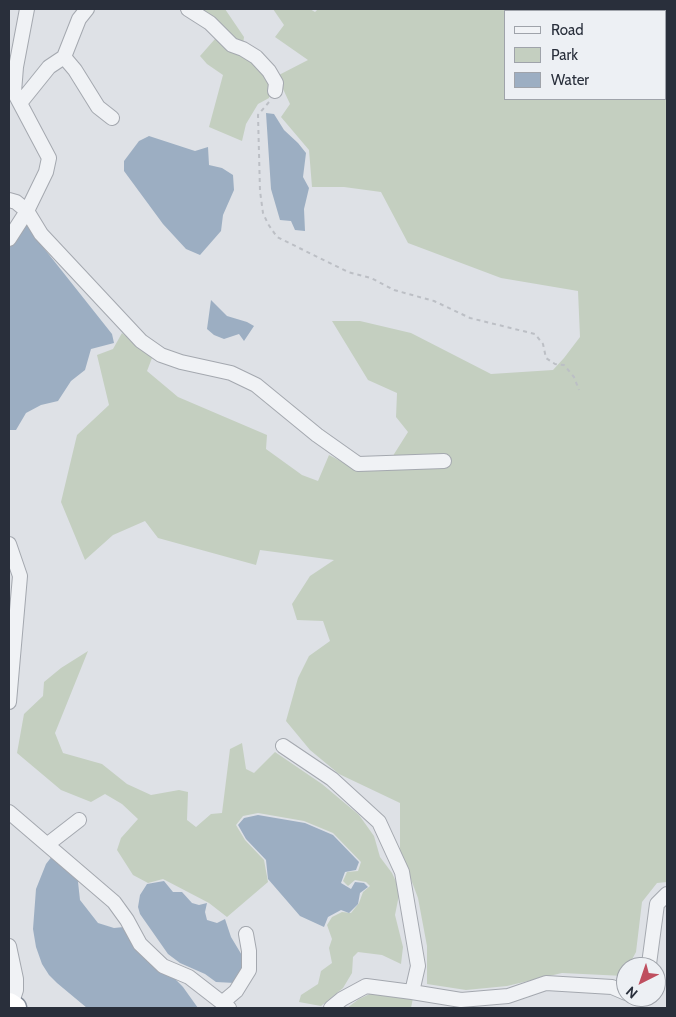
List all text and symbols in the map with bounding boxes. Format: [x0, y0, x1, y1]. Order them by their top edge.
legend [503, 10, 666, 100]
text: Road [551, 21, 584, 39]
text: Park [551, 46, 578, 64]
text: Water [551, 71, 589, 89]
north arrow [616, 957, 666, 1007]
text: N [622, 983, 641, 1003]

